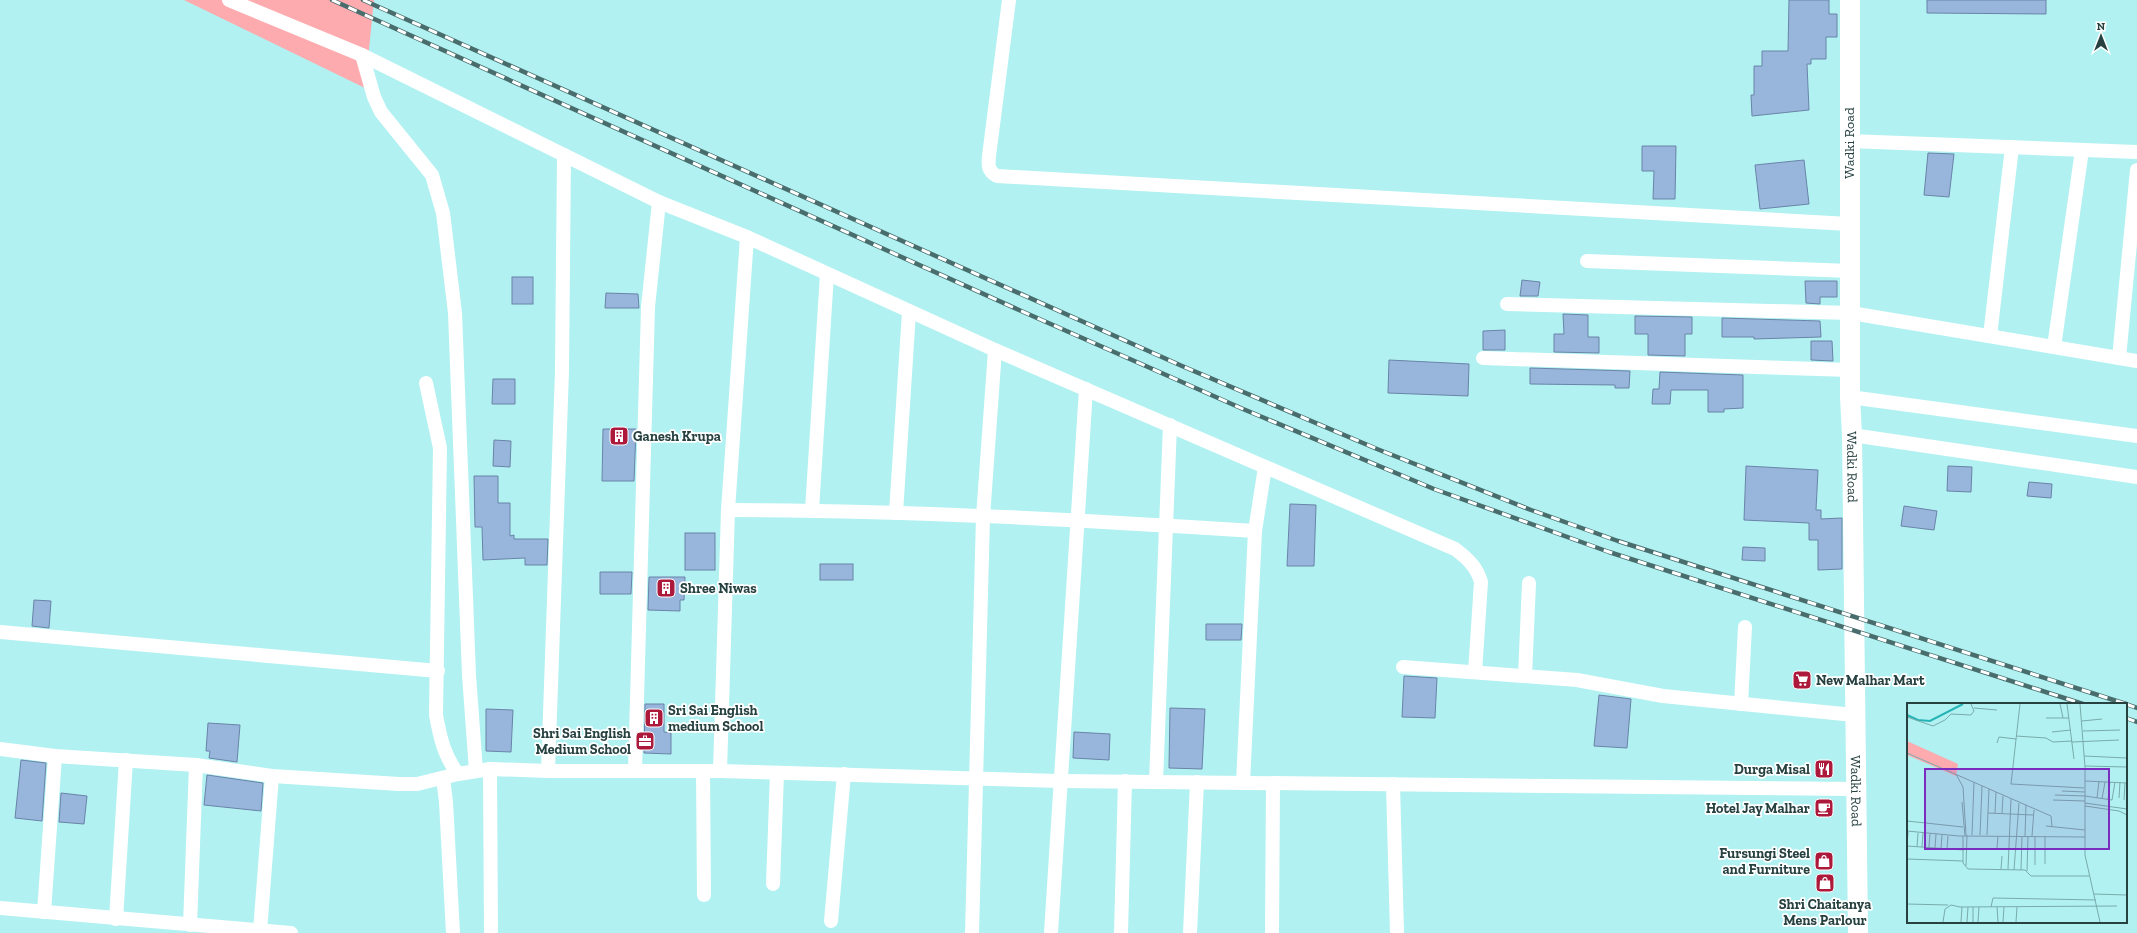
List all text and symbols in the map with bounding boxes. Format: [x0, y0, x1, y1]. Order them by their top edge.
north arrow [2081, 16, 2121, 56]
text: N [2097, 20, 2106, 33]
street label: Wadki Road [1841, 107, 1858, 179]
building icon: Ganesh Krupa [608, 425, 630, 447]
place label: Ganesh Krupa [633, 428, 721, 445]
street label: Wadki Road [1843, 431, 1861, 503]
building icon: Shree Niwas [655, 577, 677, 599]
place label: Shree Niwas [680, 580, 757, 597]
supermarket icon: New Malhar Mart [1791, 669, 1813, 691]
place label: New Malhar Mart [1816, 672, 1925, 689]
place label: Sri Sai English medium School [668, 702, 763, 735]
inset map [1907, 703, 2127, 923]
building icon: Sri Sai English medium School [643, 707, 665, 729]
place label: Shri Sai English Medium School [533, 725, 631, 758]
office icon: Shri Sai English Medium School [634, 730, 656, 752]
street label: Wadki Road [1847, 755, 1865, 827]
restaurant icon: Durga Misal [1813, 758, 1835, 780]
place label: Durga Misal [1734, 761, 1810, 778]
cafe icon: Hotel Jay Malhar [1813, 797, 1835, 819]
place label: Hotel Jay Malhar [1706, 800, 1810, 817]
place label: Fursungi Steel and Furniture [1719, 845, 1810, 878]
shop icon: Fursungi Steel and Furniture [1813, 850, 1835, 872]
shop icon: Shri Chaitanya Mens Parlour [1814, 872, 1836, 894]
place label: Shri Chaitanya Mens Parlour [1779, 896, 1871, 929]

